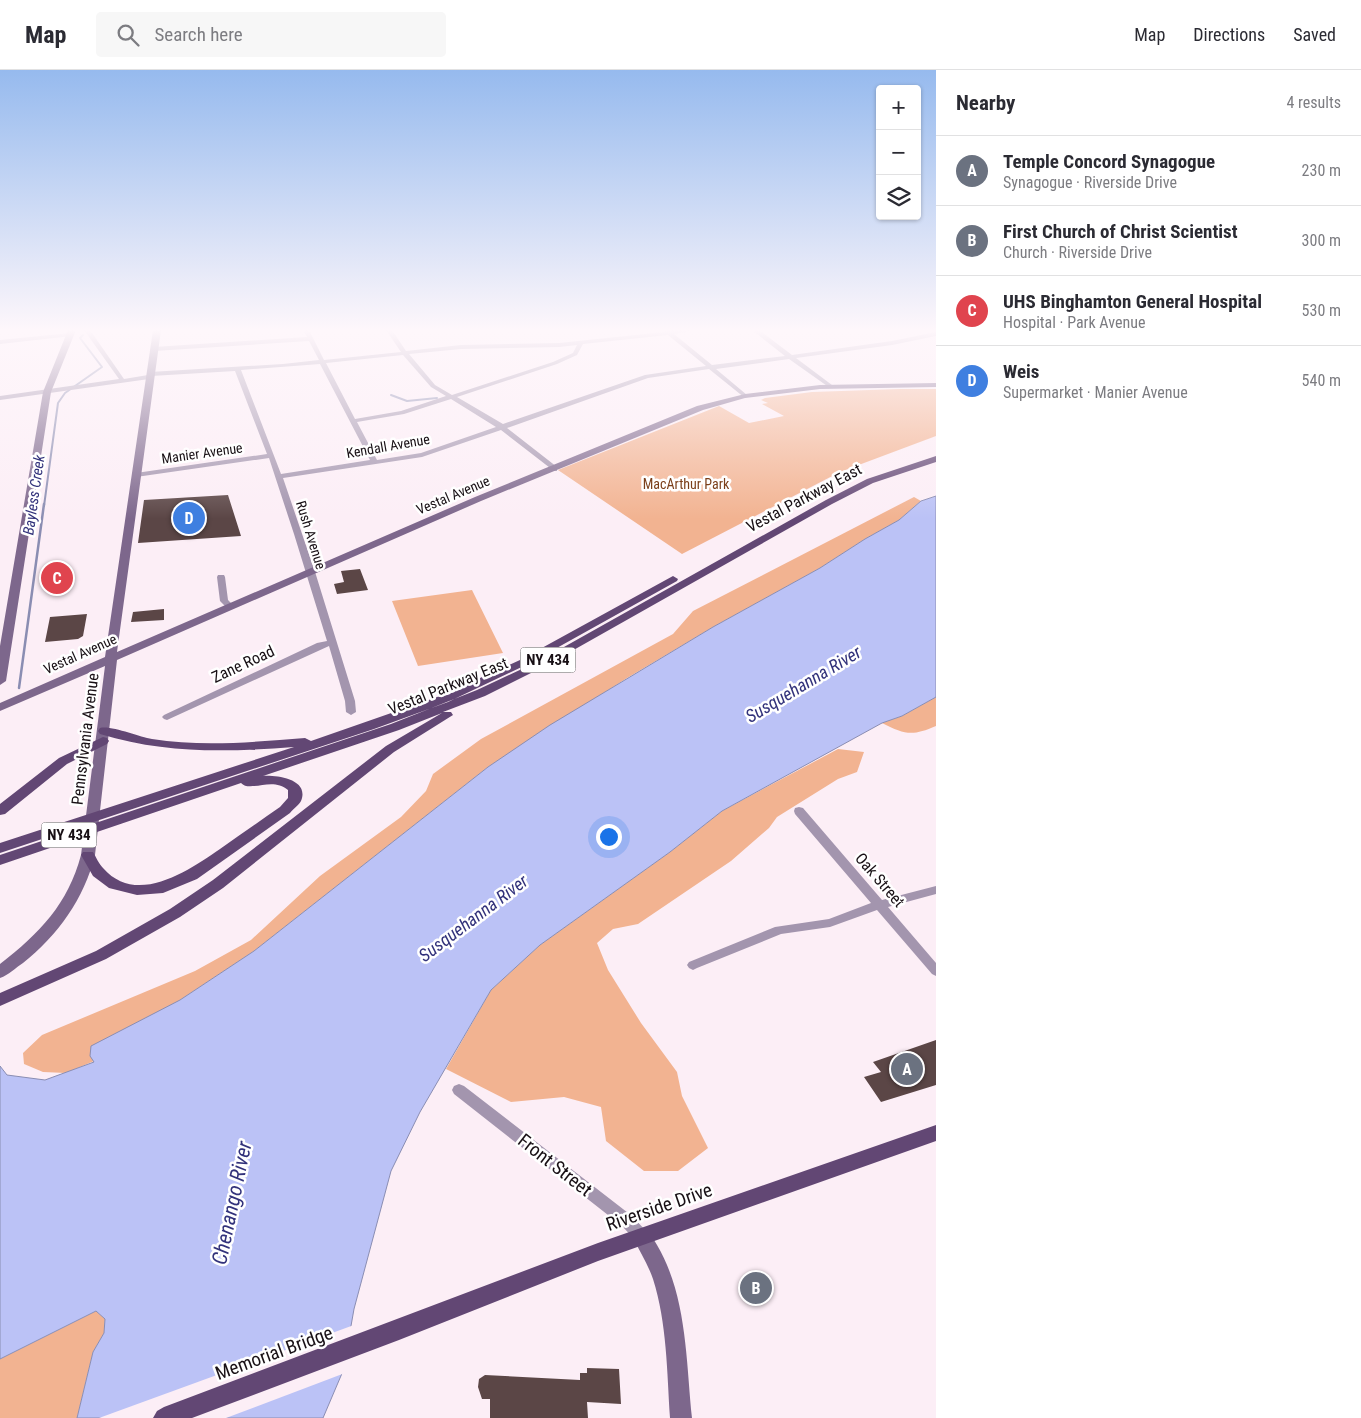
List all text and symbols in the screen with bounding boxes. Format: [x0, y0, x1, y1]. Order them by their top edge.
search box [96, 12, 446, 57]
text: Map [25, 21, 66, 49]
icon: search [114, 21, 142, 49]
text: Search here [154, 23, 243, 46]
text: Map [1134, 24, 1165, 45]
text: Directions [1193, 24, 1265, 45]
text: Saved [1293, 24, 1336, 45]
map controls [876, 85, 921, 220]
button: + [876, 85, 921, 130]
text: Nearby [956, 91, 1015, 115]
text: 4 results [1286, 93, 1341, 112]
button: − [876, 130, 921, 175]
text: Temple Concord Synagogue [1003, 150, 1215, 173]
text: A [967, 161, 977, 180]
text: 230 m [1302, 161, 1341, 180]
text: Synagogue · Riverside Drive [1003, 173, 1177, 192]
button: layers [876, 175, 921, 220]
text: First Church of Christ Scientist [1003, 220, 1238, 243]
text: B [968, 231, 976, 250]
text: 300 m [1302, 231, 1341, 250]
text: Church · Riverside Drive [1003, 243, 1152, 262]
text: UHS Binghamton General Hospital [1003, 290, 1262, 313]
text: C [967, 301, 977, 320]
text: 530 m [1302, 301, 1341, 320]
text: Hospital · Park Avenue [1003, 313, 1145, 332]
text: Weis [1003, 360, 1039, 383]
text: D [967, 371, 977, 390]
text: 540 m [1302, 371, 1341, 390]
text: Supermarket · Manier Avenue [1003, 383, 1188, 402]
street label: Kendall Avenue [345, 431, 431, 461]
street label: Manier Avenue [160, 439, 244, 467]
water label: Bayless Creek [19, 453, 49, 536]
street label: Vestal Parkway East [743, 460, 865, 536]
street label: Vestal Avenue [414, 472, 492, 518]
park label: MacArthur Park [643, 476, 730, 492]
pin: D [173, 499, 205, 537]
street label: Rush Avenue [293, 499, 329, 572]
pin: C [41, 559, 73, 597]
street label: Vestal Avenue [41, 631, 119, 677]
street label: Zane Road [209, 641, 277, 687]
water label: Susquehanna River [741, 641, 865, 727]
road number: NY 434 [520, 648, 576, 672]
street label: Vestal Parkway East [385, 653, 511, 719]
street label: Pennsylvania Avenue [67, 672, 103, 806]
road number: NY 434 [42, 822, 96, 848]
your location [596, 824, 622, 850]
street label: Oak Street [851, 849, 909, 911]
water label: Susquehanna River [414, 870, 532, 966]
pin: A [891, 1050, 923, 1088]
street label: Front Street [513, 1129, 597, 1201]
water label: Chenango River [207, 1138, 257, 1267]
street label: Riverside Drive [603, 1178, 715, 1236]
pin: B [740, 1269, 772, 1307]
street label: Memorial Bridge [212, 1321, 336, 1385]

